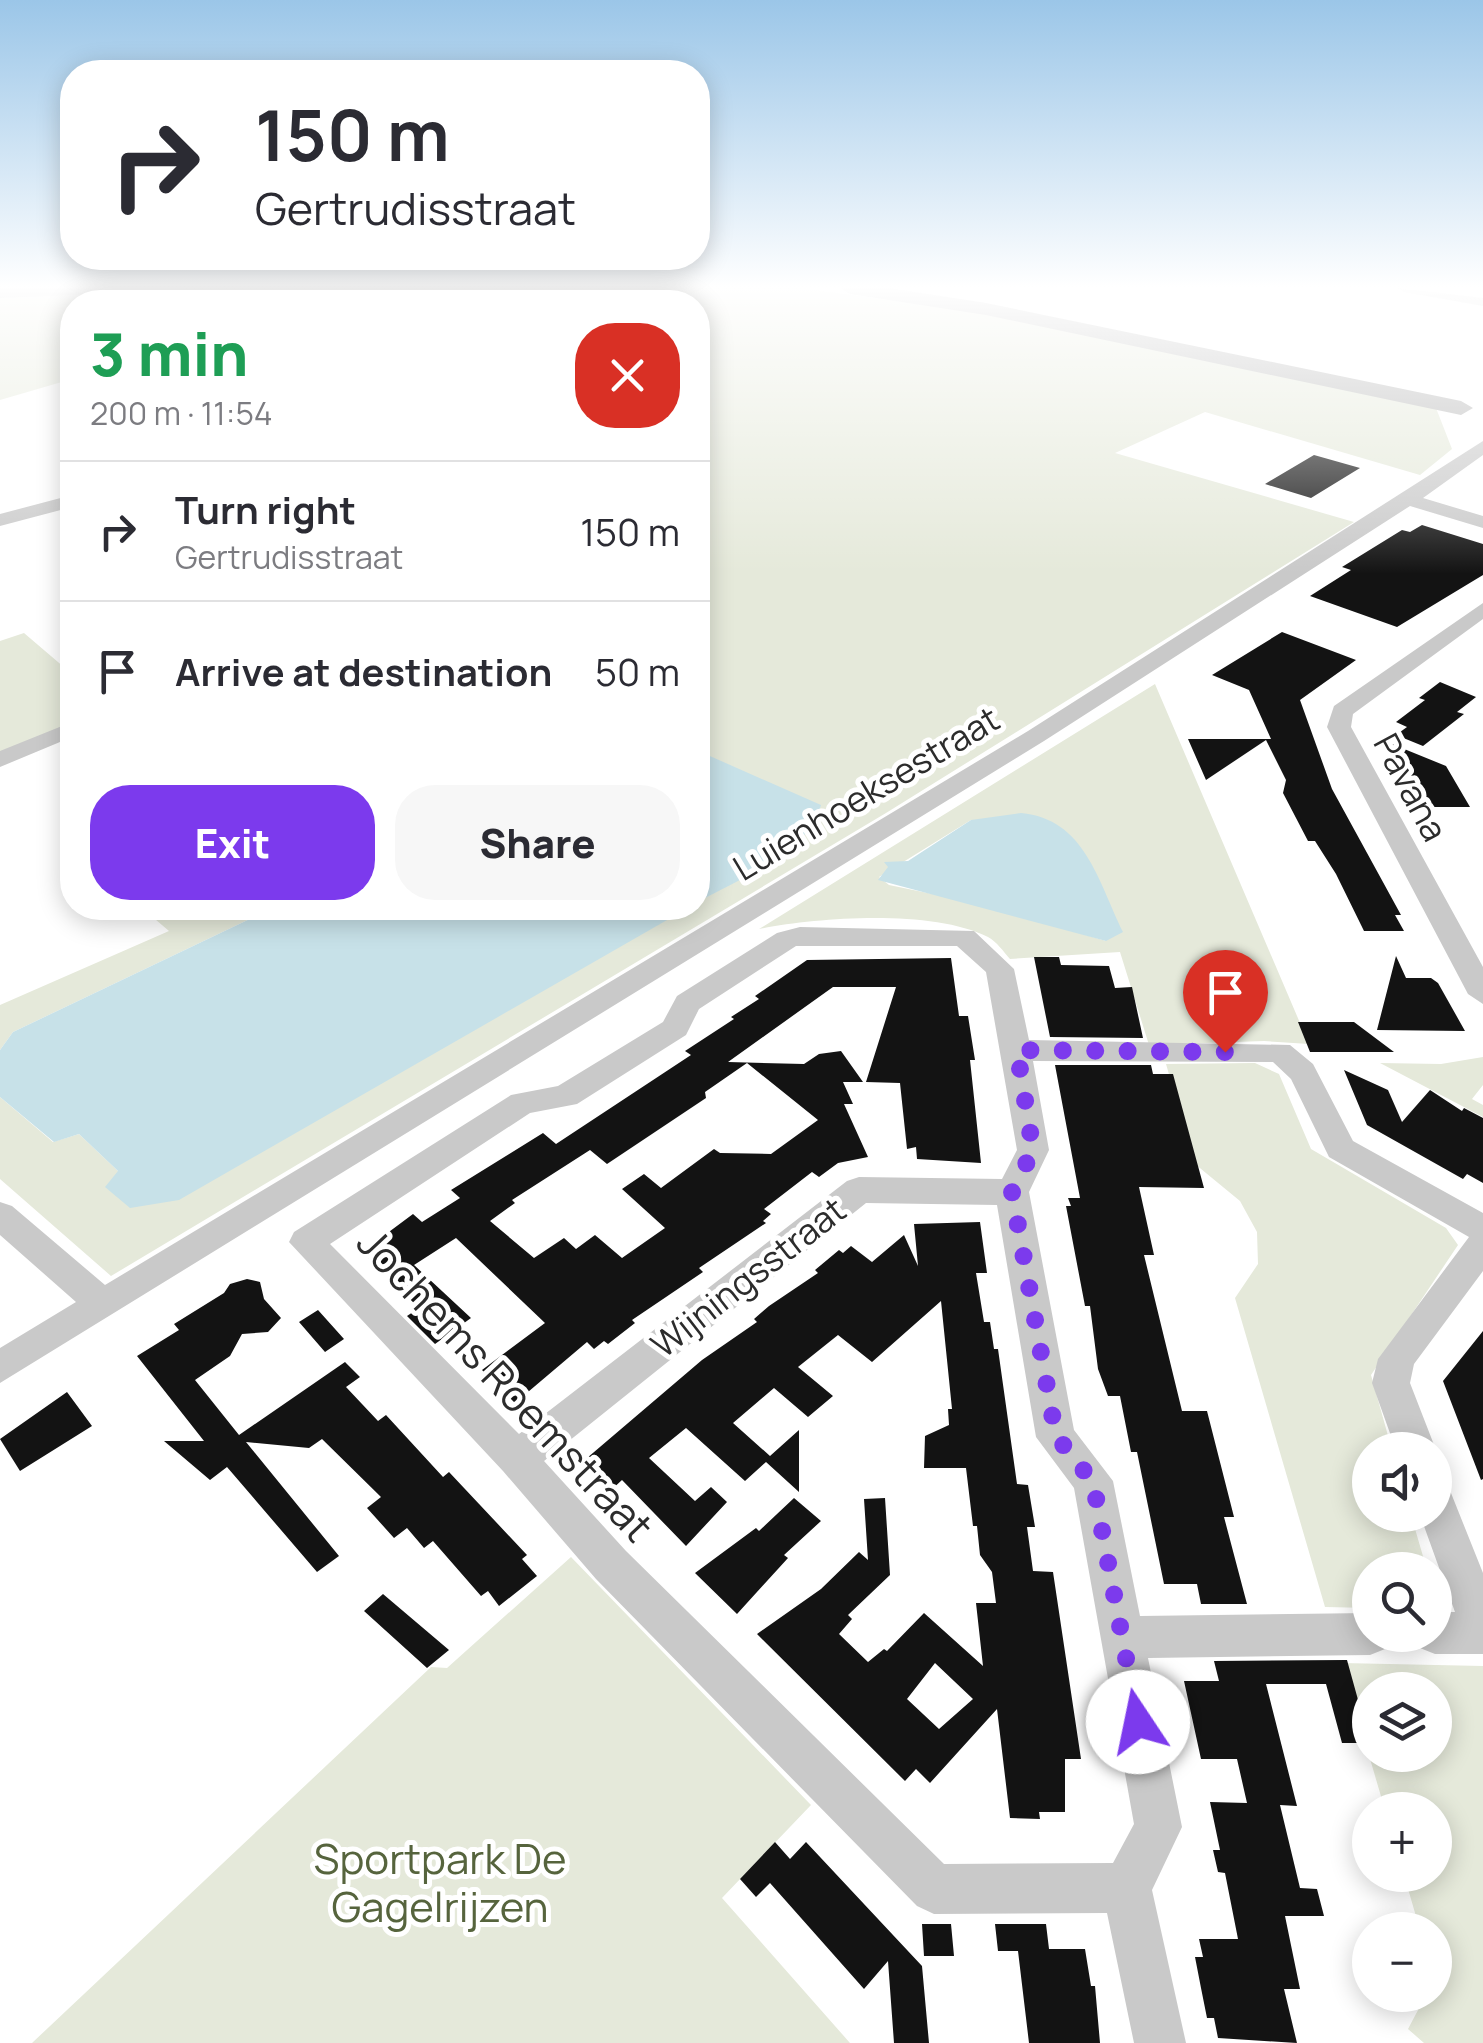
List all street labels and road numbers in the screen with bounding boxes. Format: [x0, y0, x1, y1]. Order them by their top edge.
street label: Luienhoeksestraat [724, 695, 1008, 891]
street label: Pavana [1363, 725, 1459, 849]
street label: Wijningsstraat [641, 1186, 855, 1368]
street label: Jochems Roemstraat [345, 1214, 667, 1554]

